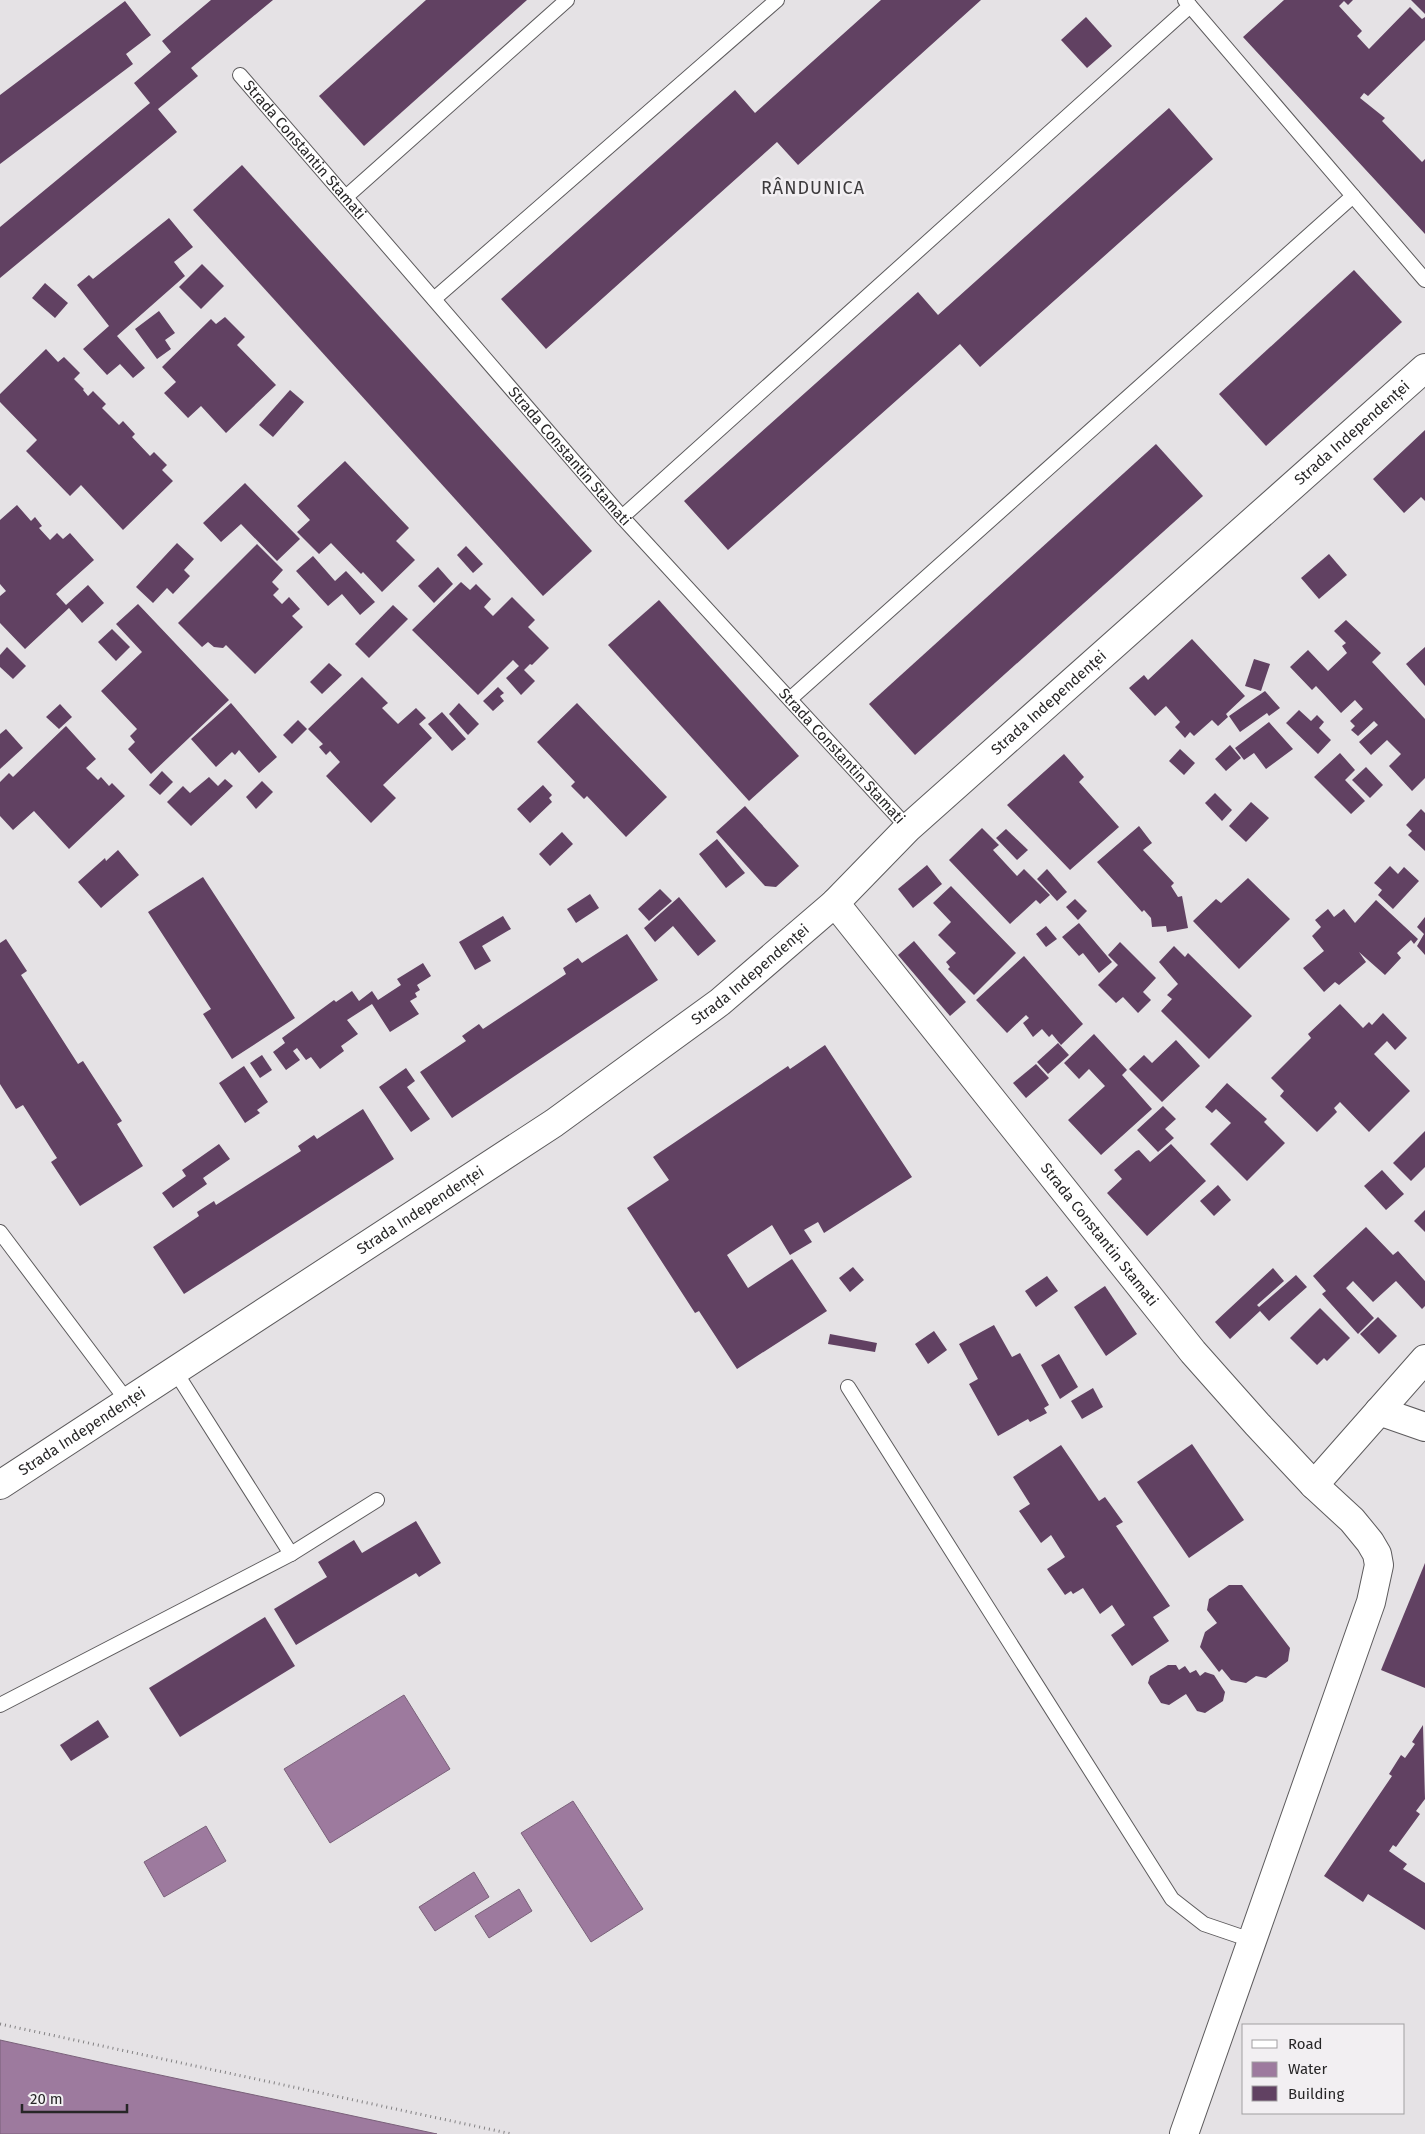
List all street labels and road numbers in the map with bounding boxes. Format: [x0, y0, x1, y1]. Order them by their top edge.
street label: Strada Constantin Stamati [240, 77, 370, 223]
street label: Strada Independenței [1291, 377, 1413, 489]
street label: Strada Constantin Stamati [505, 383, 635, 530]
street label: Strada Independenței [987, 647, 1110, 759]
street label: Strada Constantin Stamati [775, 684, 909, 828]
street label: Strada Independenței [688, 920, 813, 1029]
street label: Strada Constantin Stamati [1037, 1159, 1162, 1310]
street label: Strada Independenței [353, 1162, 487, 1258]
street label: Strada Independenței [15, 1383, 149, 1479]

